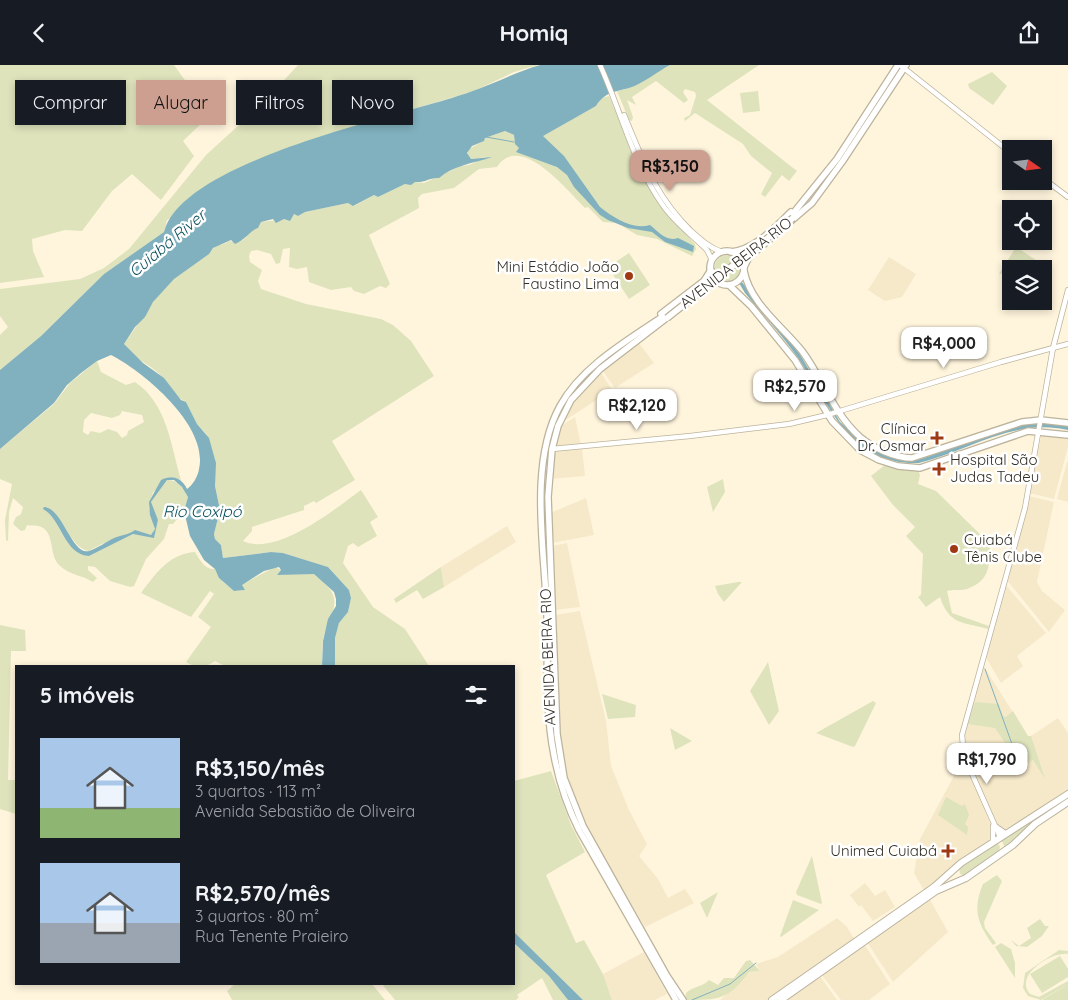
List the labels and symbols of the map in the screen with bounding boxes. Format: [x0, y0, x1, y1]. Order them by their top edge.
north arrow [1002, 140, 1052, 190]
pin: R$3,150 [624, 149, 716, 192]
water label: Cuiabá River [125, 204, 211, 281]
street label: AVENIDA BEIRA RIO [676, 213, 796, 312]
place label: Mini Estádio João Faustino Lima [496, 257, 619, 293]
marker: Mini Estádio João Faustino Lima [623, 270, 635, 282]
pin: R$4,000 [898, 327, 990, 369]
pin: R$2,570 [749, 369, 841, 412]
pin: R$2,120 [591, 389, 683, 431]
place label: Clínica Dr. Osmar [857, 419, 926, 455]
marker: Clínica Dr. Osmar [930, 431, 944, 445]
place label: Hospital São Judas Tadeu [950, 450, 1039, 486]
marker: Hospital São Judas Tadeu [932, 462, 946, 476]
water label: Rio Coxipó [163, 501, 243, 521]
place label: Cuiabá Tênis Clube [964, 530, 1042, 566]
marker: Cuiabá Tênis Clube [948, 543, 960, 555]
street label: AVENIDA BEIRA RIO [536, 588, 559, 726]
pin: R$1,790 [941, 743, 1033, 785]
place label: Unimed Cuiabá [830, 841, 937, 860]
marker: Unimed Cuiabá [941, 844, 955, 858]

